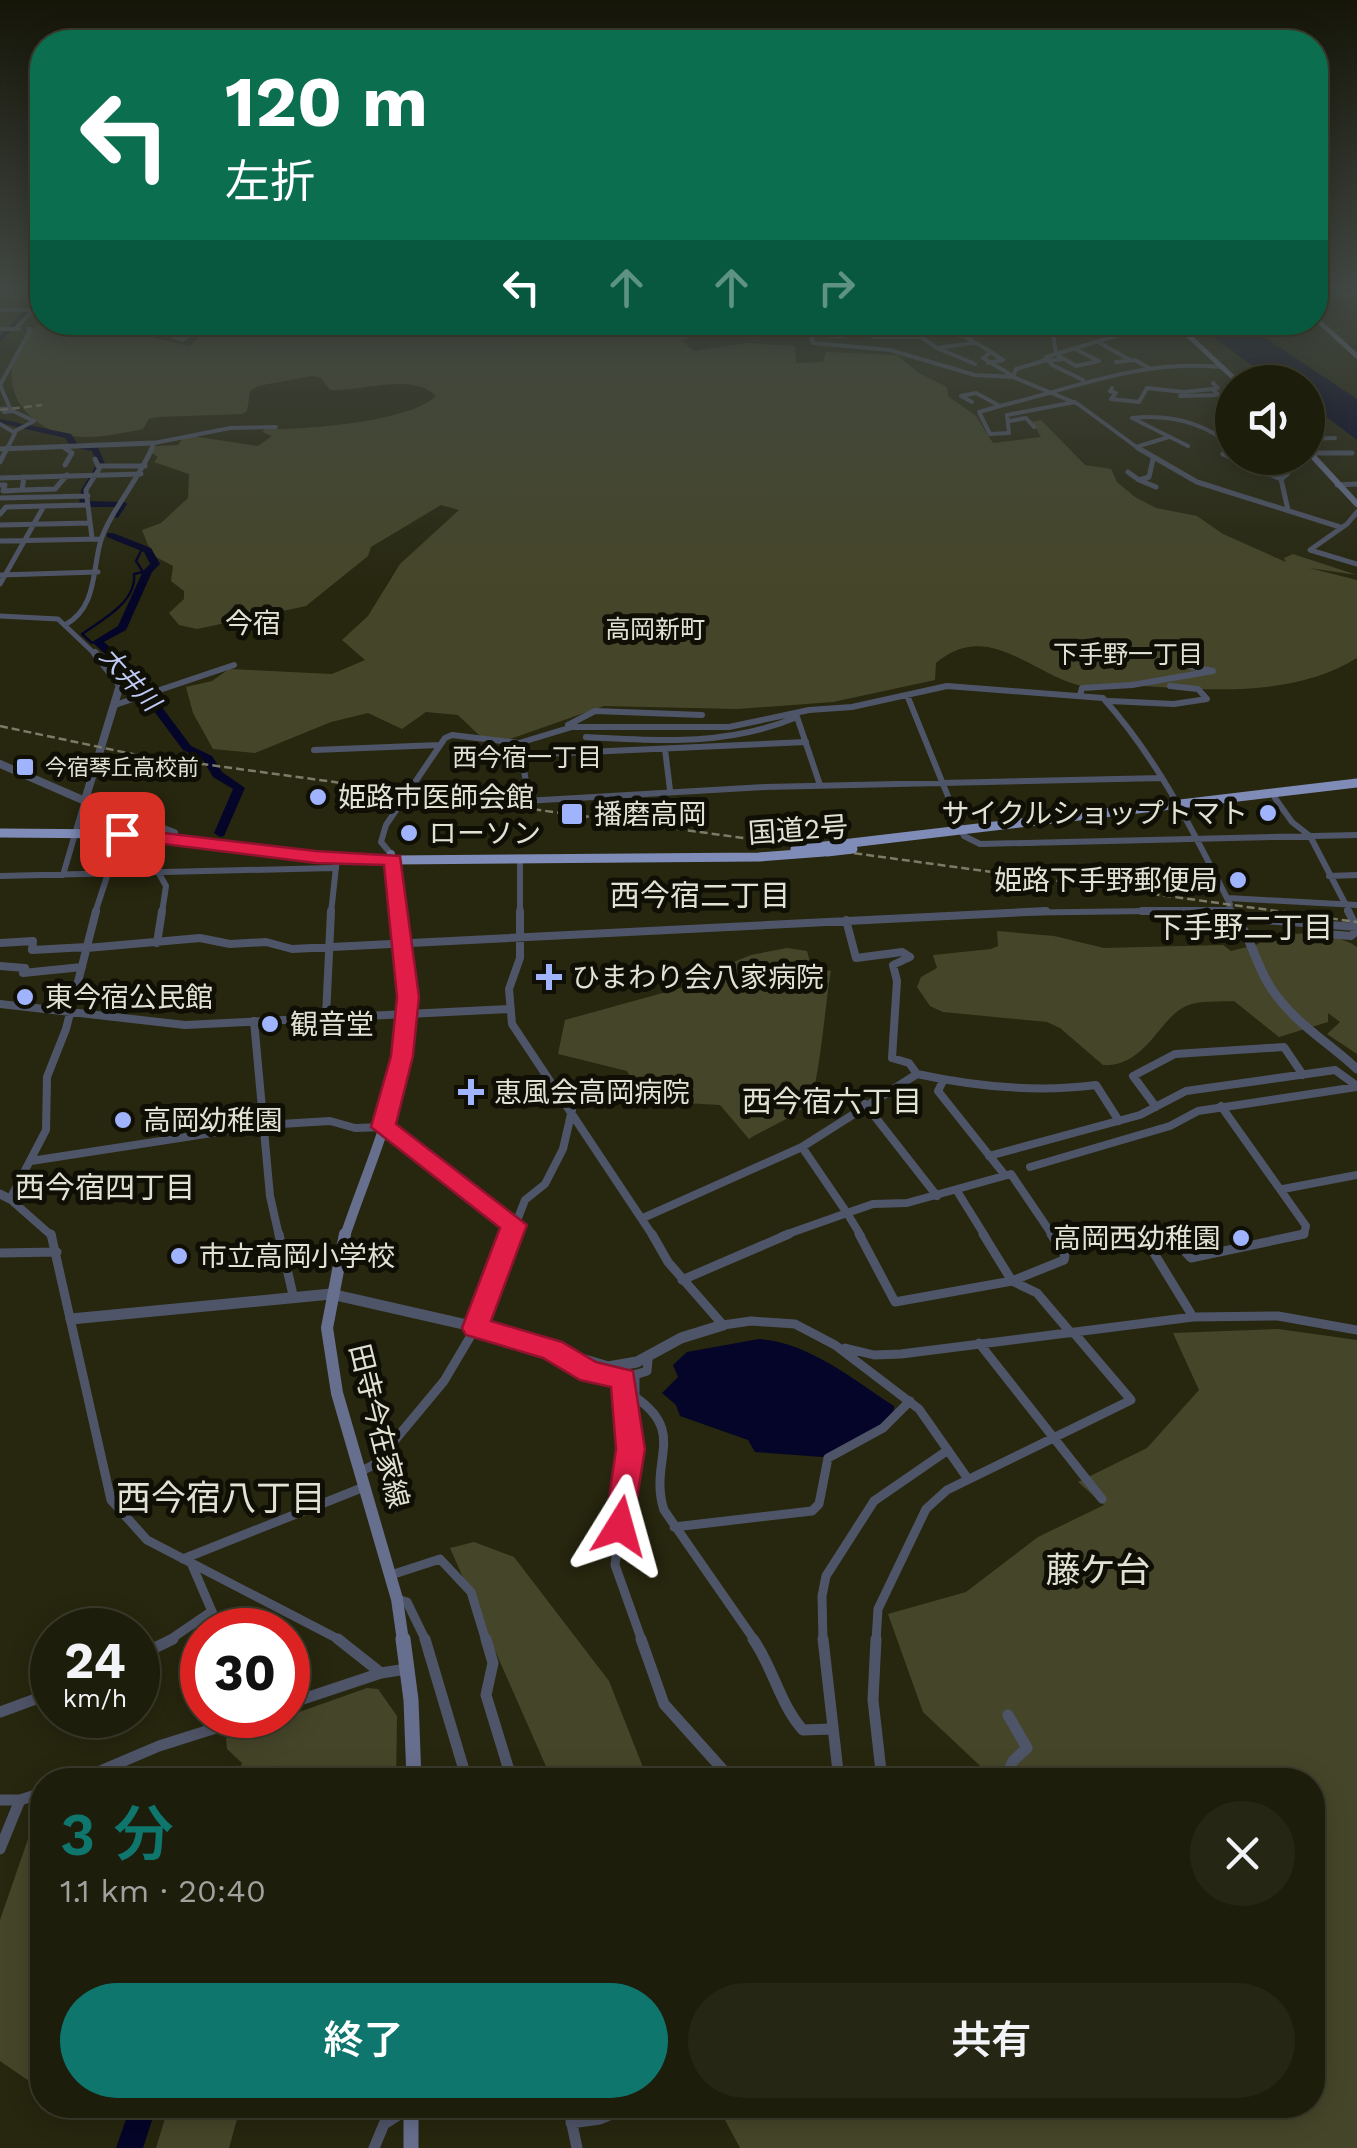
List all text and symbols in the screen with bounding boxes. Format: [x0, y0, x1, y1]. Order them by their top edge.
text: 120 m [225, 61, 428, 143]
icon: left [60, 70, 190, 200]
text: 左折 [225, 155, 315, 208]
icon: left [494, 260, 549, 315]
icon: ahead [599, 260, 654, 315]
icon: ahead [704, 260, 759, 315]
icon: right [809, 260, 864, 315]
map controls [1215, 365, 1325, 475]
button: sound [1215, 365, 1325, 475]
district label: 今宿 [225, 607, 281, 640]
district label: 高岡新町 [605, 615, 705, 644]
district label: 下手野一丁目 [1053, 640, 1203, 669]
water label: 大井川 [94, 641, 168, 719]
district label: 西今宿一丁目 [452, 743, 602, 772]
place label: 今宿琴丘高校前 [45, 755, 199, 780]
marker: 今宿琴丘高校前 [14, 756, 36, 778]
place label: 姫路市医師会館 [338, 781, 534, 814]
marker: 姫路市医師会館 [307, 786, 329, 808]
pin [80, 792, 165, 877]
place label: サイクルショップトマト [941, 797, 1248, 830]
place label: 播磨高岡 [594, 798, 706, 831]
marker: 播磨高岡 [559, 801, 585, 827]
marker: サイクルショップトマト [1257, 802, 1279, 824]
icon: arrive [95, 807, 150, 862]
street label: 国道2号 [747, 810, 849, 850]
place label: ローソン [429, 817, 541, 850]
marker: ローソン [398, 822, 420, 844]
place label: 姫路下手野郵便局 [994, 864, 1218, 897]
marker: 姫路下手野郵便局 [1227, 869, 1249, 891]
district label: 西今宿二丁目 [610, 878, 790, 913]
district label: 下手野二丁目 [1153, 910, 1333, 945]
place label: ひまわり会八家病院 [572, 961, 824, 994]
marker: ひまわり会八家病院 [536, 964, 562, 990]
place label: 東今宿公民館 [45, 981, 213, 1014]
marker: 東今宿公民館 [14, 986, 36, 1008]
place label: 観音堂 [290, 1008, 374, 1041]
marker: 観音堂 [259, 1013, 281, 1035]
place label: 恵風会高岡病院 [494, 1076, 690, 1109]
marker: 恵風会高岡病院 [458, 1079, 484, 1105]
district label: 西今宿六丁目 [742, 1084, 922, 1119]
place label: 高岡幼稚園 [143, 1104, 283, 1137]
marker: 高岡幼稚園 [112, 1109, 134, 1131]
district label: 西今宿四丁目 [15, 1170, 195, 1205]
place label: 高岡西幼稚園 [1053, 1222, 1221, 1255]
marker: 高岡西幼稚園 [1230, 1227, 1252, 1249]
place label: 市立高岡小学校 [199, 1240, 395, 1273]
marker: 市立高岡小学校 [168, 1245, 190, 1267]
street label: 田寺今在家線 [343, 1340, 415, 1512]
position arrow [568, 1474, 672, 1578]
district label: 西今宿八丁目 [116, 1477, 326, 1519]
district label: 藤ケ台 [1045, 1549, 1151, 1591]
speed limit sign: 30 [180, 1608, 310, 1738]
text: 24 [64, 1631, 126, 1690]
text: km/h [63, 1684, 127, 1713]
text: 3 分 [60, 1799, 174, 1870]
button: close [1190, 1801, 1295, 1906]
text: 1.1 km · 20:40 [60, 1872, 266, 1910]
button: 終了 [60, 1983, 668, 2098]
button: 共有 [688, 1983, 1295, 2098]

